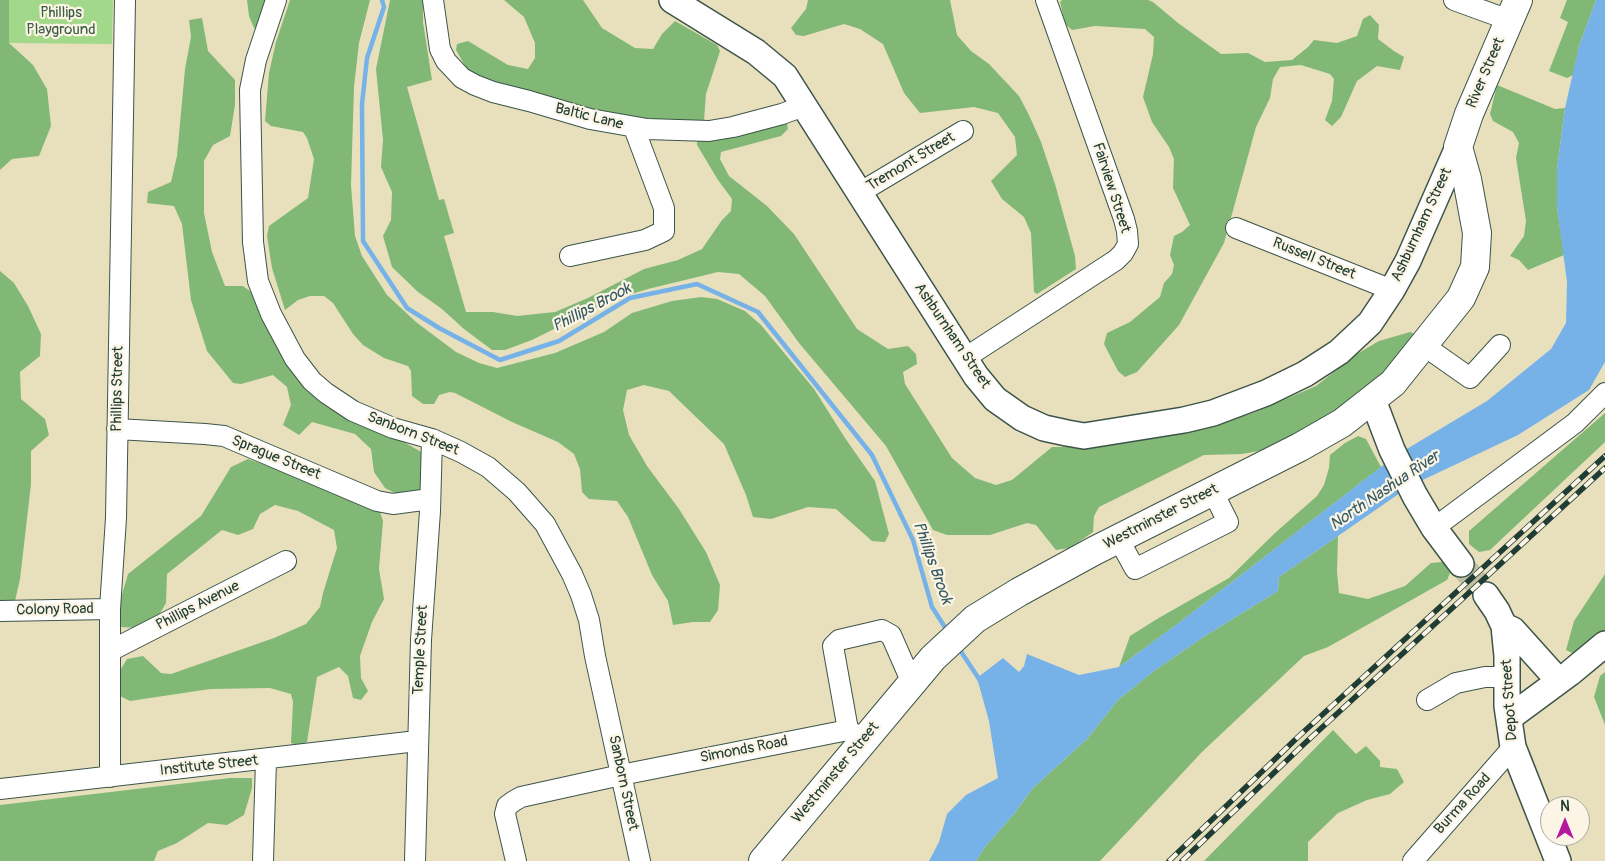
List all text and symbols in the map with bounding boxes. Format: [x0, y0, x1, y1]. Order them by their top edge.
park label: Phillips Playground [26, 4, 96, 39]
street label: River Street [1463, 35, 1509, 111]
street label: Baltic Lane [553, 100, 625, 134]
street label: Tremont Street [864, 129, 958, 195]
street label: Fairview Street [1088, 141, 1134, 235]
street label: Ashburnham Street [1388, 165, 1456, 285]
street label: Russell Street [1270, 234, 1358, 284]
water label: Phillips Brook [549, 279, 635, 337]
street label: Ashburnham Street [910, 280, 994, 392]
street label: Phillips Street [108, 346, 128, 432]
street label: Sanborn Street [365, 408, 461, 460]
street label: Sprague Street [229, 432, 323, 484]
water label: North Nashua River [1327, 447, 1443, 535]
street label: Westminster Street [1101, 480, 1221, 554]
water label: Phillips Brook [908, 519, 956, 607]
street label: Phillips Avenue [153, 577, 243, 635]
street label: Colony Road [16, 600, 94, 620]
street label: Temple Street [410, 605, 432, 695]
street label: Depot Street [1498, 659, 1522, 741]
street label: Westminster Street [788, 719, 884, 827]
street label: Simonds Road [699, 733, 789, 767]
street label: Sanborn Street [604, 734, 642, 832]
street label: Institute Street [159, 752, 259, 780]
street label: Burma Road [1431, 770, 1495, 838]
north arrow [1540, 796, 1590, 846]
text: N [1560, 798, 1570, 815]

